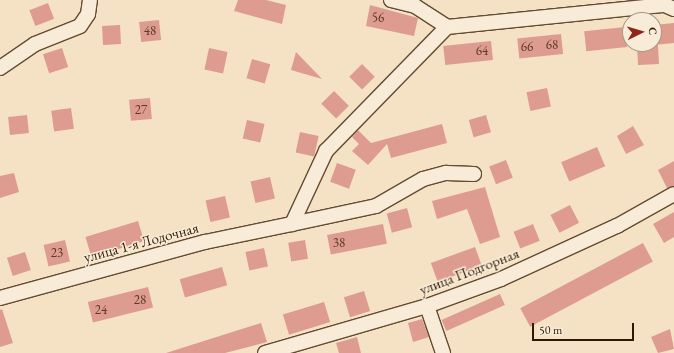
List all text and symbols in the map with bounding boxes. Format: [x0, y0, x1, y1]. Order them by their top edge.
house number: 56 [372, 10, 384, 26]
north arrow [622, 12, 662, 52]
house number: 48 [144, 23, 156, 39]
text: С [646, 27, 660, 36]
house number: 68 [546, 37, 558, 53]
house number: 66 [521, 39, 533, 55]
house number: 64 [476, 43, 488, 59]
house number: 27 [135, 102, 147, 118]
street label: улица 1-я Лодочная [82, 218, 200, 266]
house number: 38 [333, 235, 345, 251]
street label: улица Подгорная [417, 244, 521, 298]
house number: 23 [51, 245, 63, 261]
house number: 28 [134, 292, 146, 308]
house number: 24 [95, 302, 107, 318]
scale bar [534, 315, 636, 341]
text: 50 m [539, 322, 562, 338]

